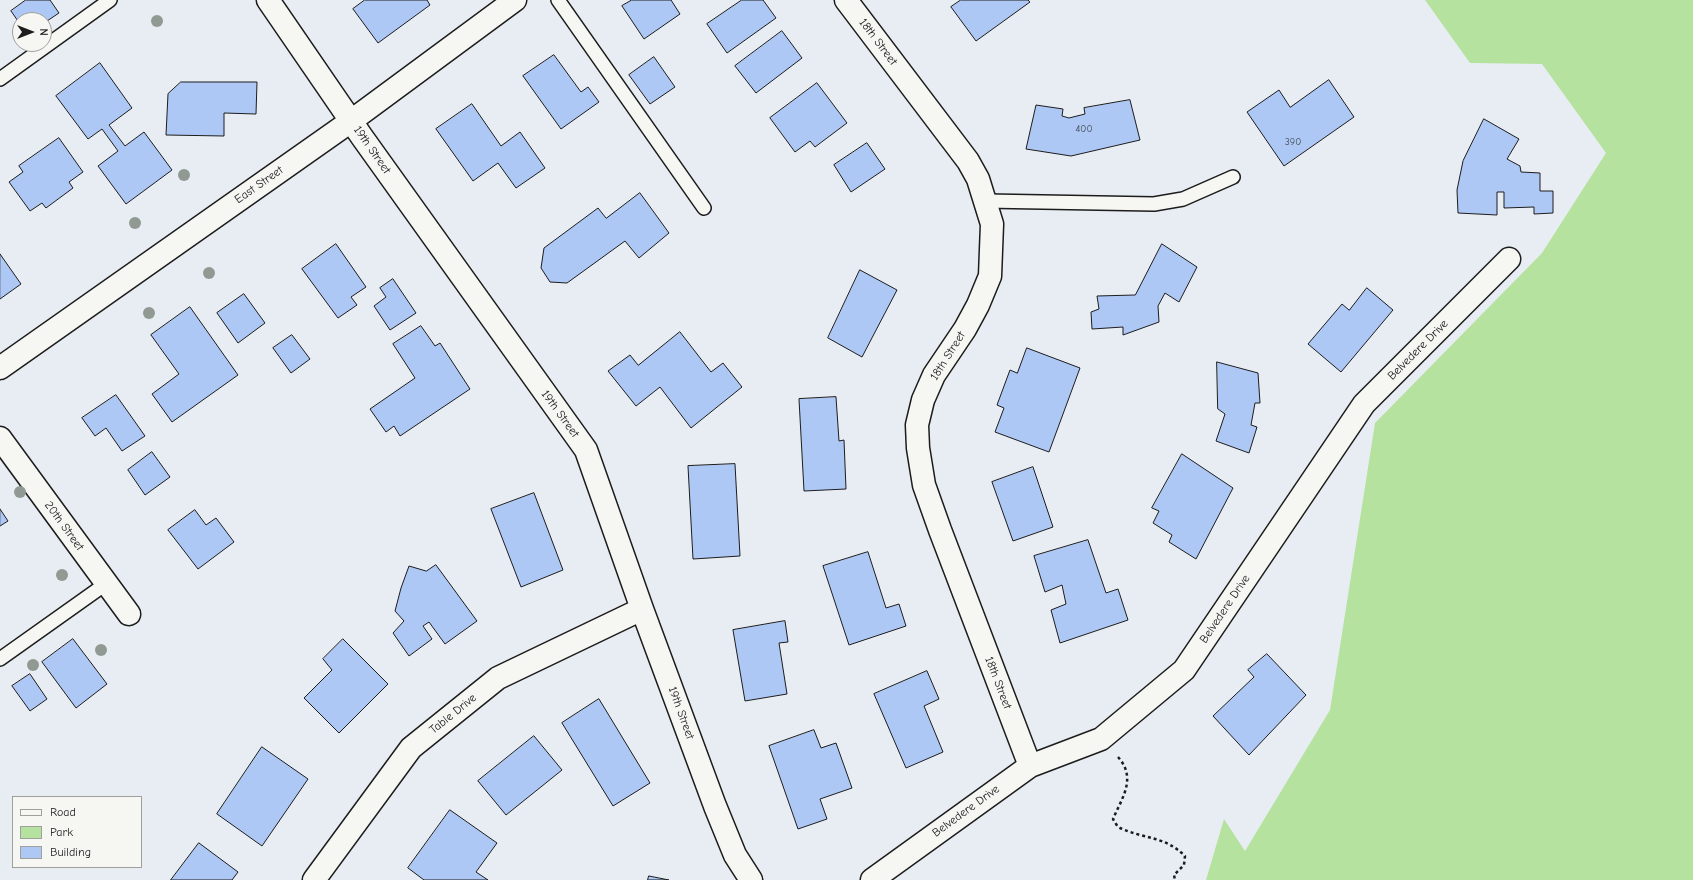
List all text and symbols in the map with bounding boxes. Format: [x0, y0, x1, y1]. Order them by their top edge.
north arrow [12, 12, 52, 52]
street label: 18th Street [856, 16, 900, 68]
text: N [37, 28, 50, 36]
street label: 19th Street [350, 123, 394, 177]
house number: 400 [1075, 123, 1093, 135]
house number: 390 [1285, 136, 1301, 148]
street label: East Street [232, 163, 286, 207]
street label: Belvedere Drive [1385, 317, 1451, 383]
street label: 18th Street [927, 329, 969, 383]
street label: 19th Street [538, 388, 582, 440]
street label: 20th Street [41, 499, 87, 553]
street label: Belvedere Drive [1197, 572, 1253, 646]
street label: 18th Street [981, 655, 1015, 711]
street label: 19th Street [665, 685, 697, 741]
street label: Table Drive [427, 691, 479, 737]
street label: Belvedere Drive [930, 782, 1002, 840]
legend [12, 796, 142, 868]
text: Road [50, 805, 76, 819]
text: Park [50, 825, 73, 839]
text: Building [50, 845, 91, 859]

